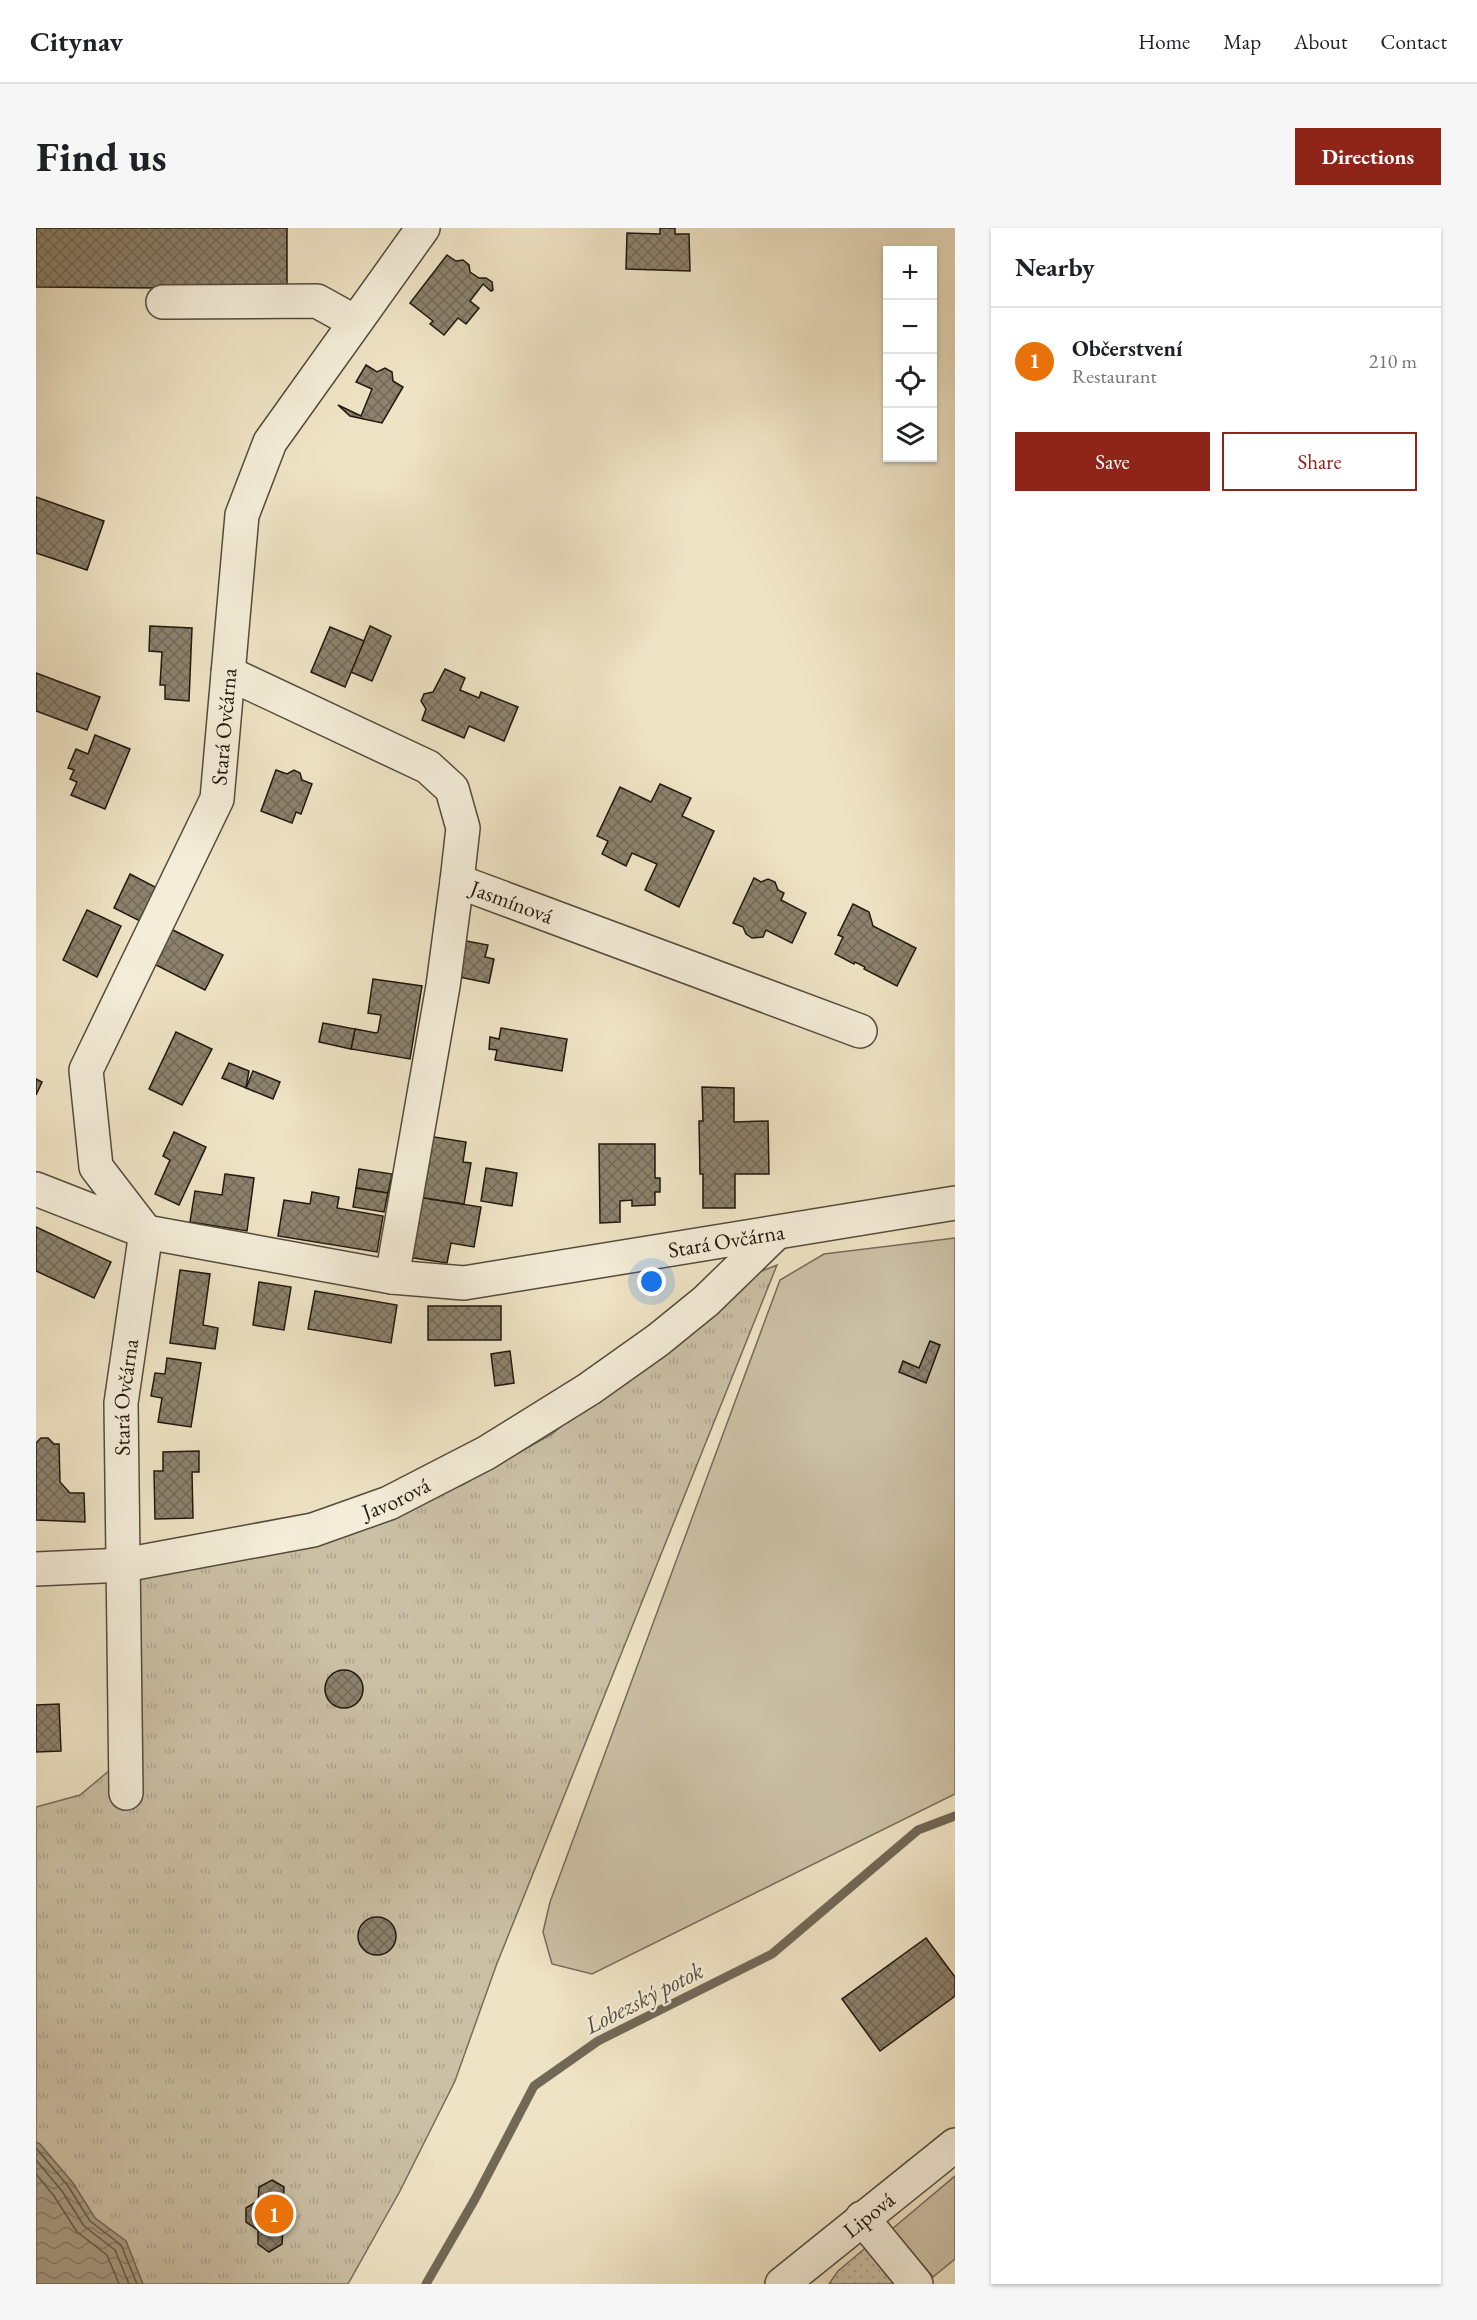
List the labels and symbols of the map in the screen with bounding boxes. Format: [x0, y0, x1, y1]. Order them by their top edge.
street label: Stará Ovčárna [204, 667, 243, 787]
street label: Jasmínová [464, 873, 557, 931]
street label: Stará Ovčárna [666, 1217, 787, 1265]
your location [637, 1267, 666, 1296]
street label: Stará Ovčárna [106, 1337, 145, 1456]
street label: Javorová [356, 1470, 435, 1527]
water label: Lobezský potok [578, 1954, 708, 2041]
street label: Lipová [837, 2185, 901, 2244]
pin: 1 [254, 2192, 294, 2236]

